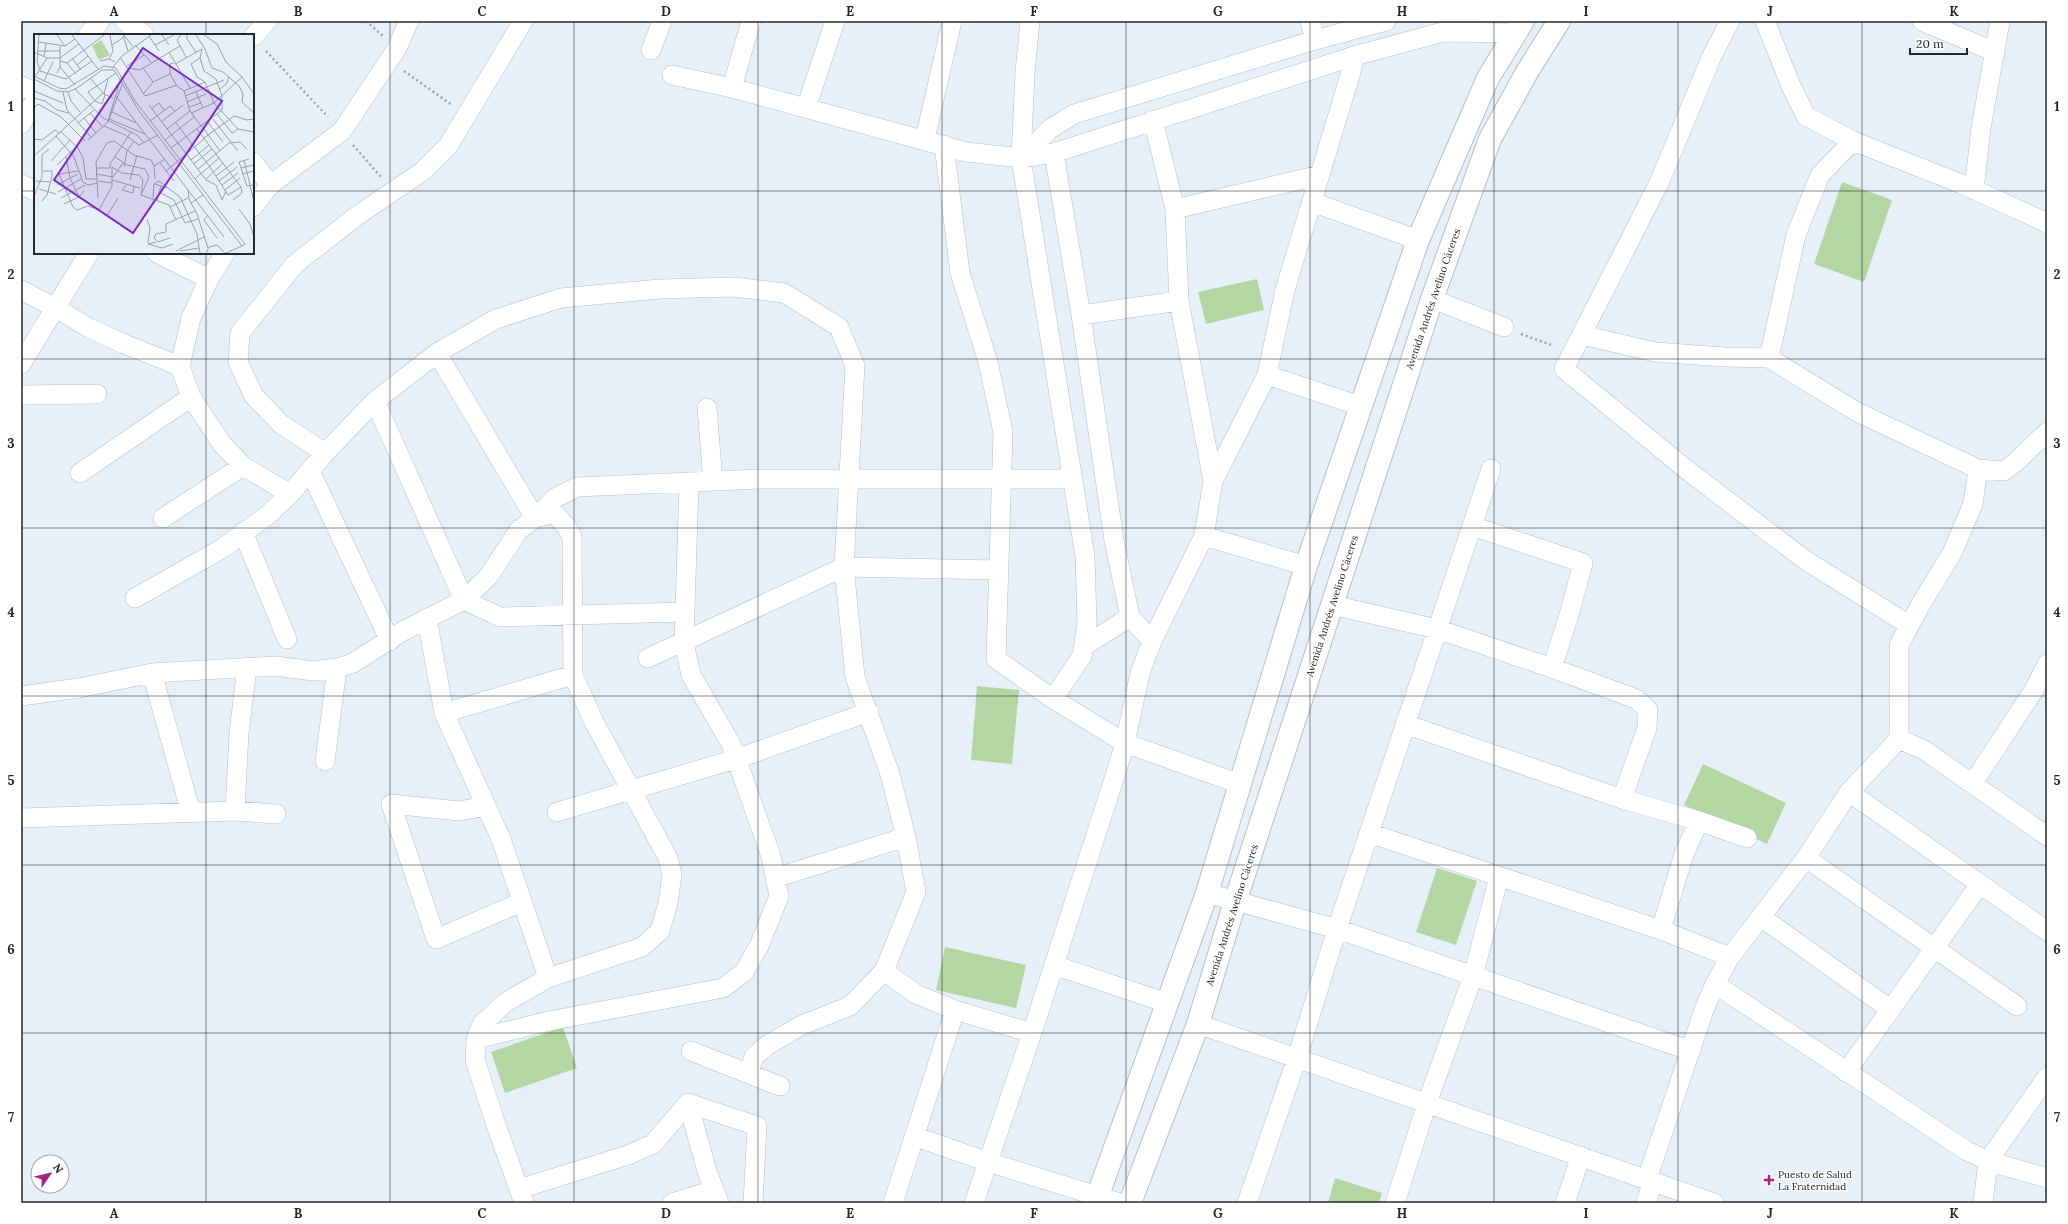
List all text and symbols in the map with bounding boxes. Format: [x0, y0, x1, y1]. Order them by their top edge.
text: A [110, 3, 119, 20]
text: B [294, 3, 303, 20]
text: C [478, 3, 487, 20]
text: D [661, 3, 671, 20]
text: E [846, 3, 854, 20]
text: F [1030, 3, 1038, 20]
text: G [1213, 3, 1223, 20]
text: H [1397, 3, 1407, 20]
text: I [1583, 3, 1589, 20]
text: J [1767, 3, 1773, 20]
text: K [1949, 3, 1959, 20]
scale bar [1910, 30, 1967, 56]
inset map [34, 34, 254, 254]
text: 20 m [1916, 36, 1944, 51]
text: 1 [8, 98, 14, 115]
text: 1 [2054, 98, 2060, 115]
street label: Avenida Andrés Avelino Cáceres [1402, 227, 1463, 372]
text: 2 [8, 266, 15, 283]
text: 2 [2054, 266, 2061, 283]
text: 3 [7, 435, 15, 452]
text: 3 [2053, 435, 2061, 452]
street label: Avenida Andrés Avelino Cáceres [1303, 533, 1361, 679]
text: 4 [7, 604, 15, 621]
text: 4 [2053, 604, 2061, 621]
text: 5 [7, 772, 15, 789]
text: 5 [2053, 772, 2061, 789]
street label: Avenida Andrés Avelino Cáceres [1203, 842, 1261, 988]
text: 6 [7, 941, 15, 958]
text: 6 [2053, 941, 2061, 958]
text: 7 [8, 1109, 14, 1126]
text: 7 [2054, 1109, 2060, 1126]
north arrow [30, 1154, 70, 1194]
text: N [50, 1161, 67, 1176]
place label: Puesto de Salud La Fraternidad [1778, 1168, 1852, 1193]
marker: Puesto de Salud La Fraternidad [1763, 1174, 1775, 1186]
text: A [110, 1205, 119, 1222]
text: B [294, 1205, 303, 1222]
text: C [478, 1205, 487, 1222]
text: D [661, 1205, 671, 1222]
text: E [846, 1205, 854, 1222]
text: F [1030, 1205, 1038, 1222]
text: G [1213, 1205, 1223, 1222]
text: H [1397, 1205, 1407, 1222]
text: I [1583, 1205, 1589, 1222]
text: J [1767, 1205, 1773, 1222]
text: K [1949, 1205, 1959, 1222]

